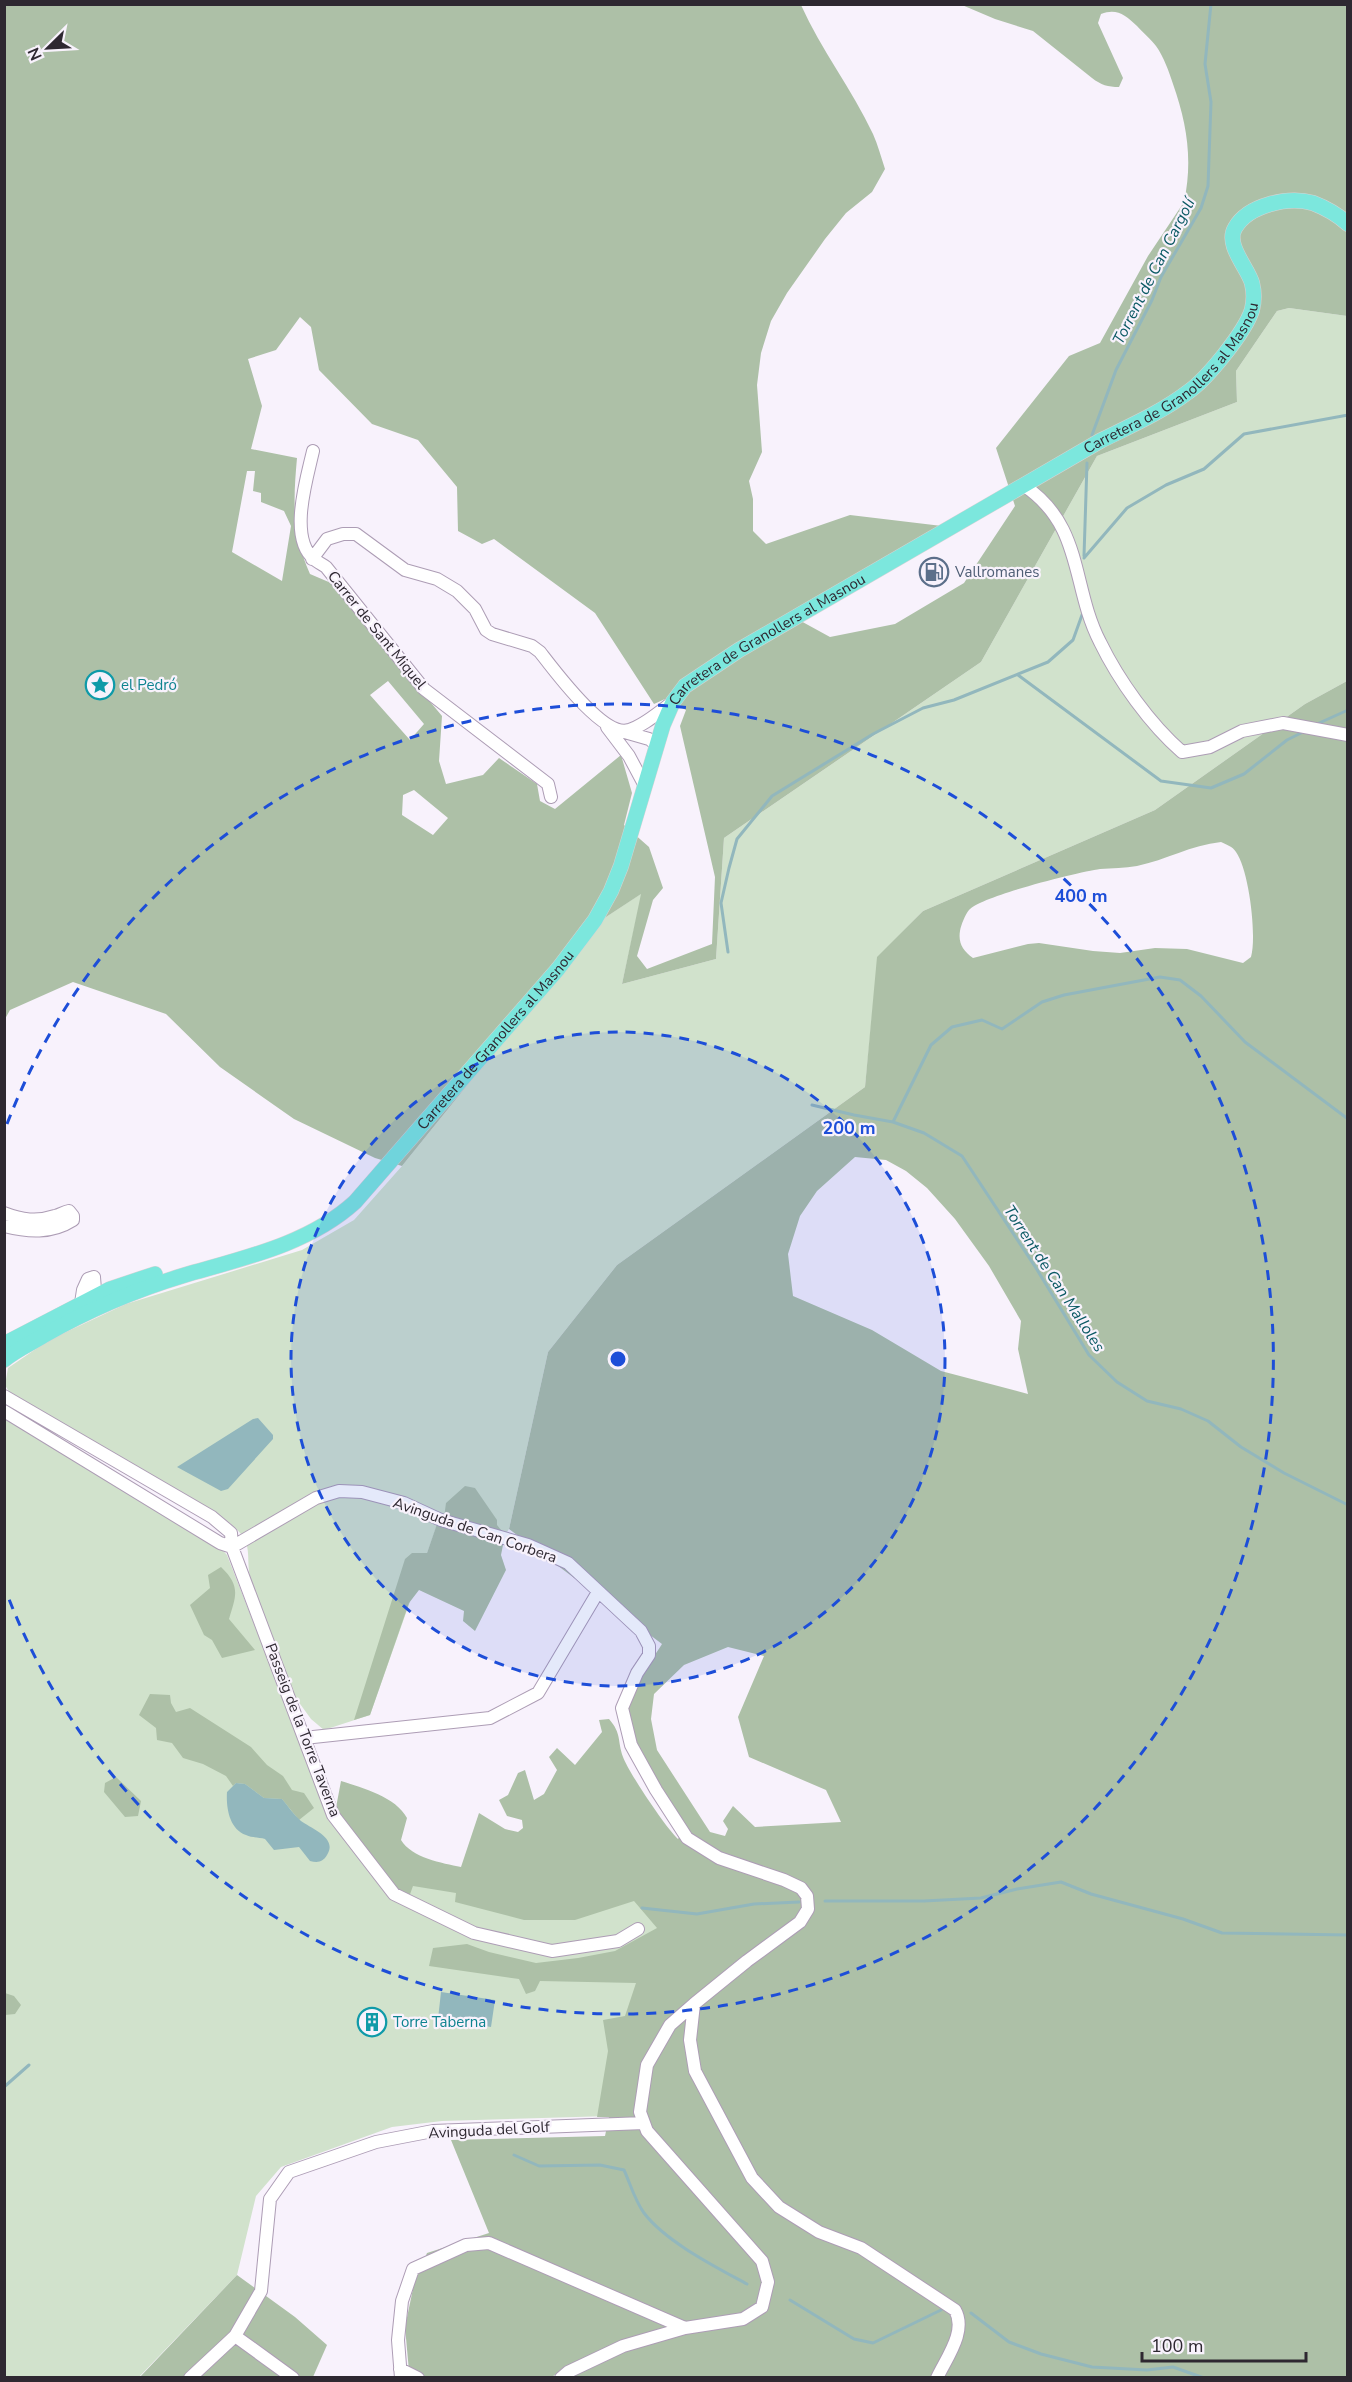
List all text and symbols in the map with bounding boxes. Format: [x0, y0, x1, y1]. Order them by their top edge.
north arrow [18, 18, 78, 78]
text: N [23, 44, 48, 64]
water label: Torrent de Can Cargolí [1107, 193, 1201, 348]
street label: Carretera de Granollers al Masnou [1080, 301, 1263, 459]
fuel station icon: Vallromanes [918, 556, 950, 588]
place label: Vallromanes [954, 562, 1039, 582]
street label: Carrer de Sant Miquel [323, 567, 431, 694]
street label: Carretera de Granollers al Masnou [664, 569, 869, 709]
place icon: el Pedró [84, 669, 116, 701]
place label: el Pedró [121, 675, 177, 695]
text: 400 m [1054, 884, 1108, 908]
street label: Carretera de Granollers al Masnou [412, 946, 579, 1134]
text: 200 m [822, 1116, 876, 1140]
water label: Torrent de Can Malloles [998, 1201, 1110, 1357]
centre of rings [608, 1349, 628, 1369]
street label: Avinguda de Can Corbera [390, 1493, 560, 1567]
street label: Passeig de la Torre Taverna [261, 1640, 345, 1820]
building icon: Torre Taberna [356, 2006, 388, 2038]
place label: Torre Taberna [393, 2012, 486, 2032]
street label: Avinguda del Golf [428, 2117, 551, 2143]
scale bar [1142, 2325, 1306, 2363]
text: 100 m [1151, 2334, 1203, 2358]

